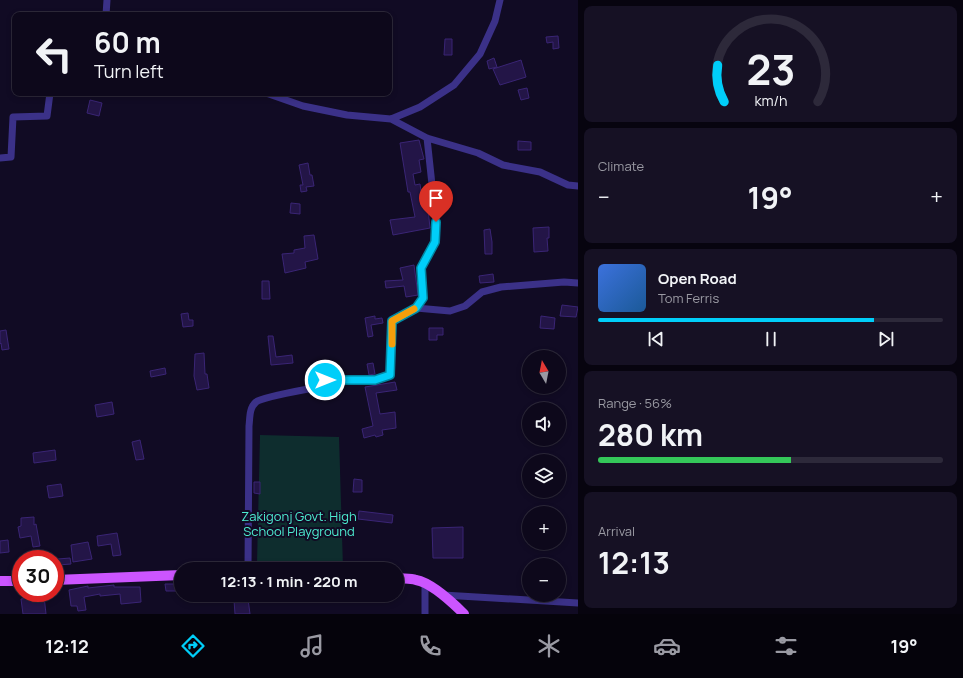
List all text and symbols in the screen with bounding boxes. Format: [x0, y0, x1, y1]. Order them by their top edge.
text: 60 m [94, 23, 161, 61]
icon: left [28, 28, 80, 80]
text: 23 [746, 41, 795, 97]
text: Turn left [94, 59, 164, 83]
text: km/h [754, 90, 787, 109]
text: Climate [598, 157, 644, 175]
text: 19° [747, 177, 793, 218]
pin [419, 181, 453, 222]
text: − [598, 182, 610, 212]
text: + [930, 182, 943, 212]
icon: arrive [425, 187, 447, 209]
text: Open Road [658, 268, 737, 289]
text: Tom Ferris [658, 289, 719, 307]
icon: previous [645, 328, 667, 350]
icon: pause [760, 328, 782, 350]
icon: next [875, 328, 897, 350]
north arrow [522, 350, 566, 394]
map controls [522, 350, 566, 602]
position arrow [304, 359, 346, 401]
text: Range · 56% [598, 394, 672, 412]
button: sound [522, 402, 566, 446]
text: 280 km [598, 414, 703, 455]
button: layers [522, 454, 566, 498]
button: + [522, 506, 566, 550]
park label: Zakigonj Govt. High School Playground [241, 507, 357, 540]
text: Arrival [598, 522, 635, 540]
text: 12:13 [598, 542, 670, 583]
speed limit sign: 30 [12, 550, 64, 602]
button: − [522, 558, 566, 602]
text: 12:13 · 1 min · 220 m [221, 571, 357, 592]
icon: directions [179, 632, 207, 660]
icon: music [298, 632, 326, 660]
icon: phone [416, 632, 444, 660]
icon: climate [535, 632, 563, 660]
icon: car [653, 632, 681, 660]
icon: filters [772, 632, 800, 660]
text: 12:12 [45, 634, 89, 658]
text: 19° [890, 634, 918, 658]

